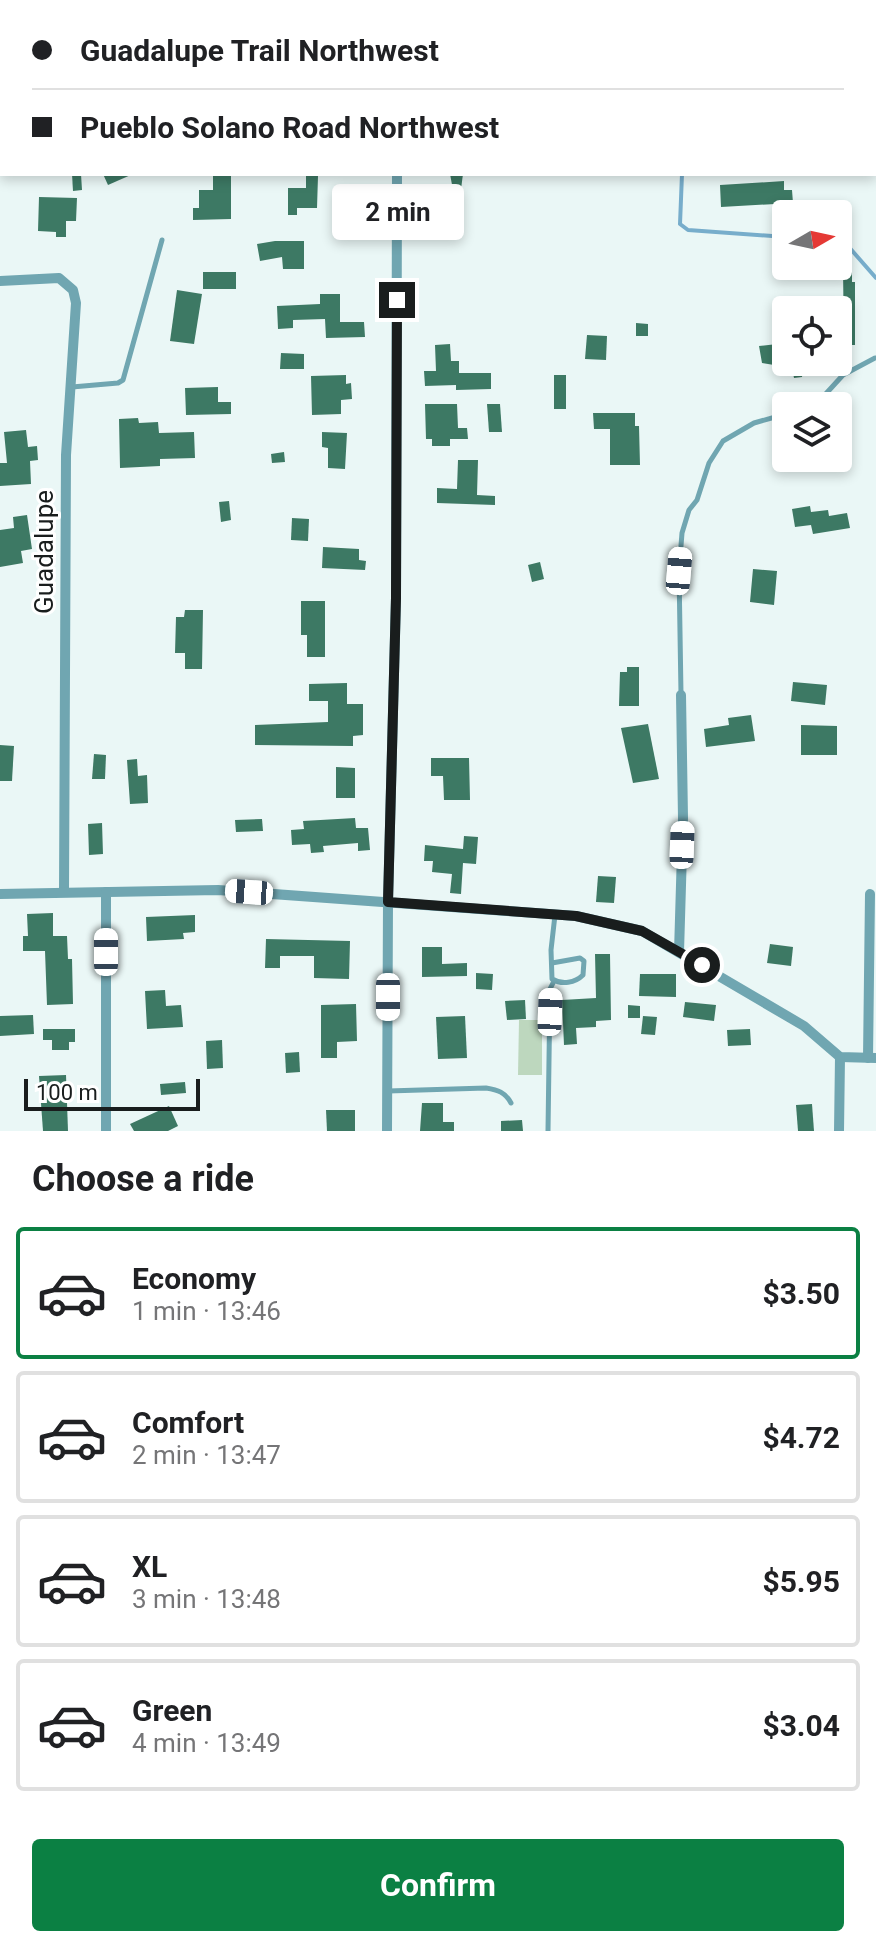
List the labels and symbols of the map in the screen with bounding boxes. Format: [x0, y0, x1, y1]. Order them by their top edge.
callout: 2 min [331, 184, 463, 240]
north arrow [772, 200, 852, 280]
route end [379, 282, 415, 318]
street label: Guadalupe [29, 490, 59, 614]
car [665, 546, 693, 596]
car [669, 821, 695, 869]
car [224, 878, 274, 906]
car [94, 928, 118, 976]
route start [684, 947, 720, 983]
car [376, 973, 400, 1021]
car [537, 988, 563, 1036]
scale bar [24, 1075, 200, 1111]

